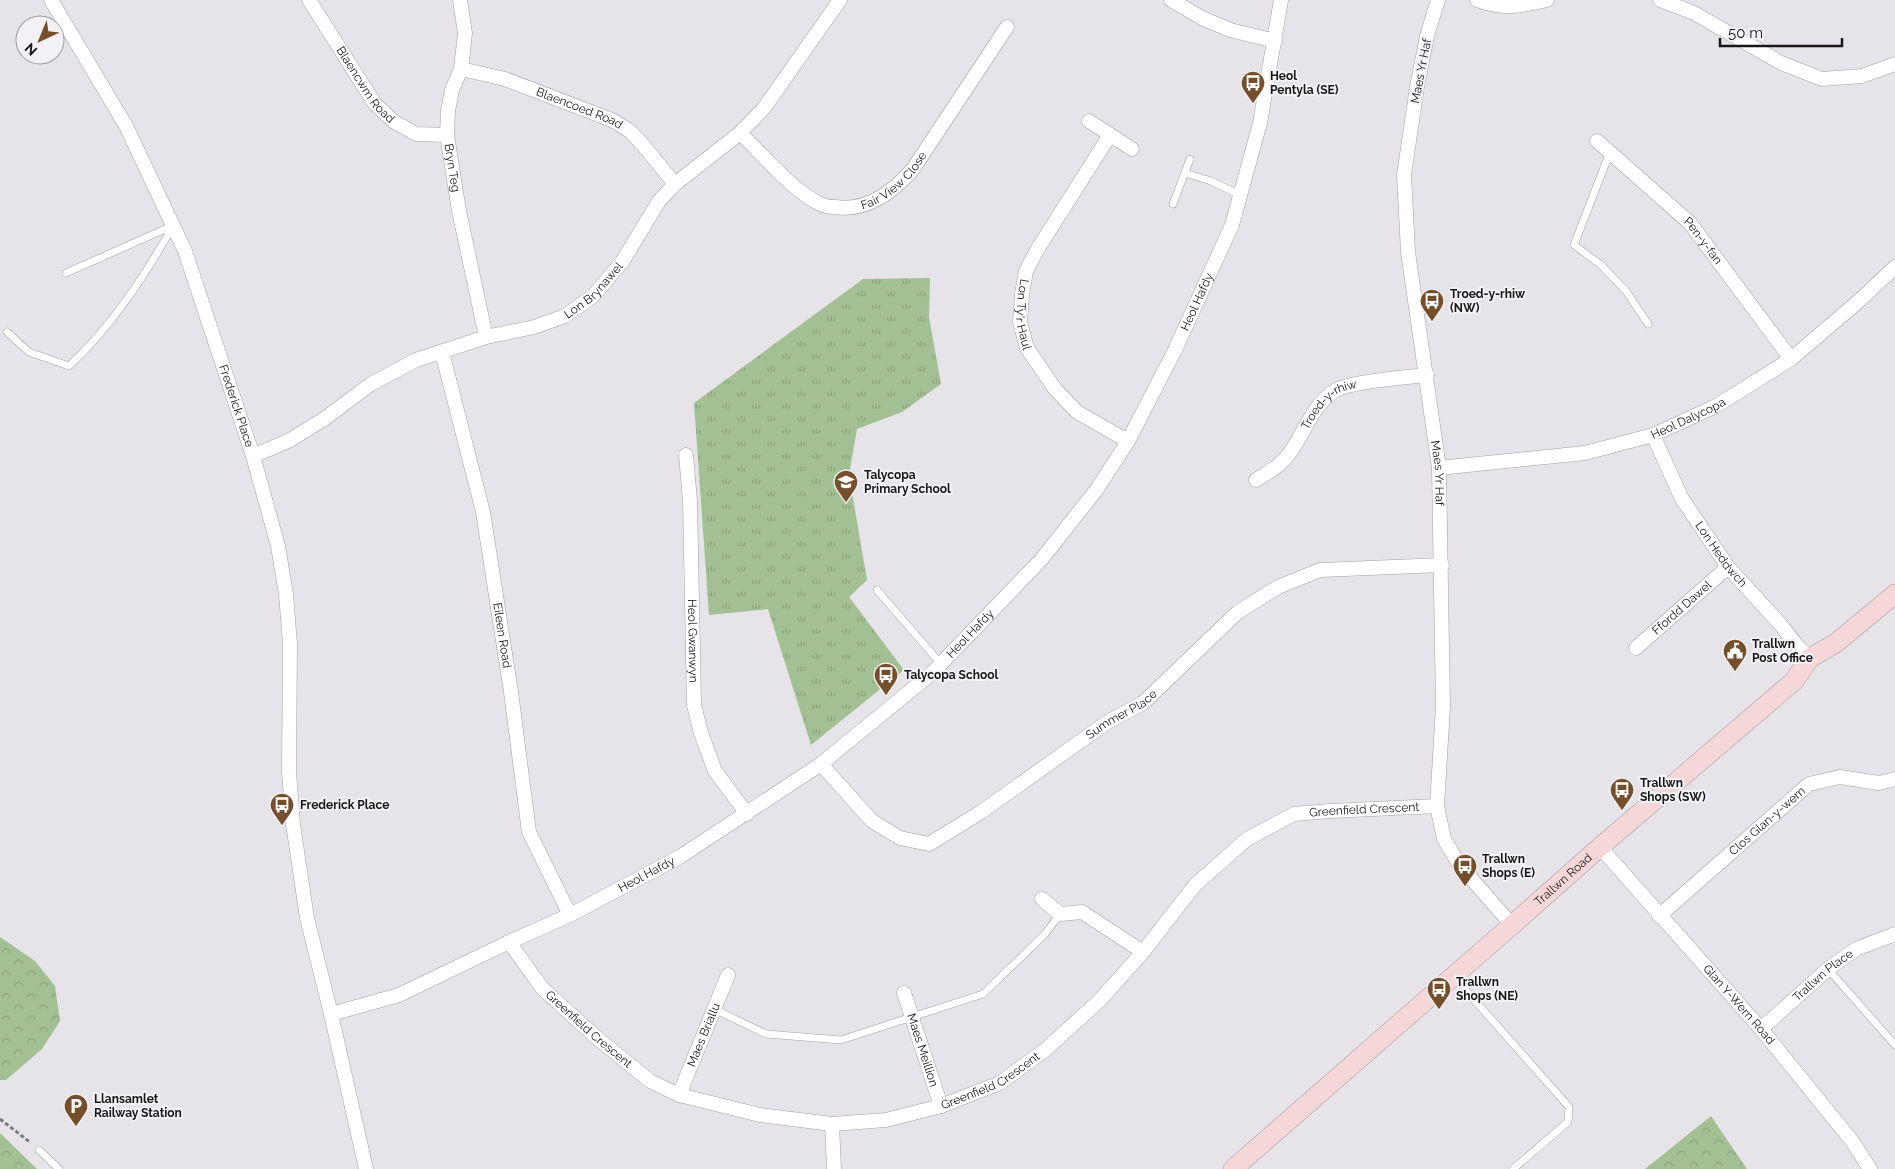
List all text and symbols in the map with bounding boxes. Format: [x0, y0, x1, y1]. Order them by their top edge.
north arrow [15, 15, 65, 65]
scale bar [1720, 15, 1842, 47]
text: 50 m [1728, 24, 1763, 42]
street label: Maes Yr Haf [1408, 36, 1434, 105]
text: N [22, 40, 40, 59]
street label: Blaencwm Road [333, 44, 398, 126]
place label: Heol Pentyla (SE) [1270, 69, 1339, 97]
bus stop icon: Heol Pentyla (SE) [1240, 70, 1266, 104]
street label: Blaencoed Road [534, 85, 625, 132]
street label: Bryn Teg [441, 143, 463, 193]
street label: Fair View Close [859, 149, 930, 212]
street label: Pen-y-fan [1681, 214, 1725, 267]
street label: Lon Brynawel [561, 259, 626, 321]
street label: Heol Hafdy [1178, 270, 1216, 333]
street label: Lon Ty'r Haul [1013, 278, 1034, 352]
place label: Troed-y-rhiw (NW) [1450, 287, 1526, 315]
bus stop icon: Troed-y-rhiw (NW) [1419, 288, 1445, 322]
street label: Frederick Place [216, 363, 257, 449]
street label: Troed-y-rhiw [1298, 377, 1358, 432]
street label: Heol Dalycopa [1649, 395, 1728, 442]
street label: Maes Yr Haf [1428, 440, 1447, 507]
place label: Talycopa Primary School [864, 468, 951, 496]
school or university icon: Talycopa Primary School [833, 469, 859, 503]
street label: Lon Heddwch [1692, 519, 1750, 590]
street label: Ffordd Dawel [1649, 577, 1715, 638]
street label: Heol Gwanwyn [685, 599, 701, 683]
street label: Eileen Road [490, 602, 514, 669]
street label: Heol Hafdy [943, 606, 997, 661]
place label: Trallwn Post Office [1752, 637, 1813, 665]
public building icon: Trallwn Post Office [1722, 638, 1748, 672]
bus stop icon: Talycopa School [873, 662, 899, 696]
place label: Talycopa School [904, 668, 998, 682]
street label: Summer Place [1083, 687, 1160, 742]
place label: Trallwn Shops (SW) [1640, 776, 1706, 804]
bus stop icon: Trallwn Shops (SW) [1609, 777, 1635, 811]
street label: Clos Glan-y-wern [1726, 784, 1808, 858]
bus stop icon: Frederick Place [269, 792, 295, 826]
place label: Frederick Place [300, 798, 389, 812]
street label: Greenfield Crescent [1309, 800, 1420, 820]
street label: Trallwn Road [1532, 851, 1595, 909]
place label: Trallwn Shops (E) [1482, 852, 1535, 880]
street label: Heol Hafdy [616, 853, 678, 895]
bus stop icon: Trallwn Shops (E) [1452, 853, 1478, 887]
street label: Trallwn Place [1790, 946, 1856, 1004]
street label: Glan Y-Wern Road [1700, 962, 1778, 1047]
place label: Trallwn Shops (NE) [1456, 975, 1518, 1003]
bus stop icon: Trallwn Shops (NE) [1426, 976, 1452, 1010]
street label: Greenfield Crescent [543, 988, 635, 1071]
street label: Maes Briallu [684, 1001, 723, 1069]
street label: Maes Meillion [904, 1012, 941, 1088]
street label: Greenfield Crescent [939, 1049, 1042, 1112]
place label: Llansamlet Railway Station [94, 1092, 182, 1120]
parking icon: Llansamlet Railway Station [63, 1093, 89, 1127]

